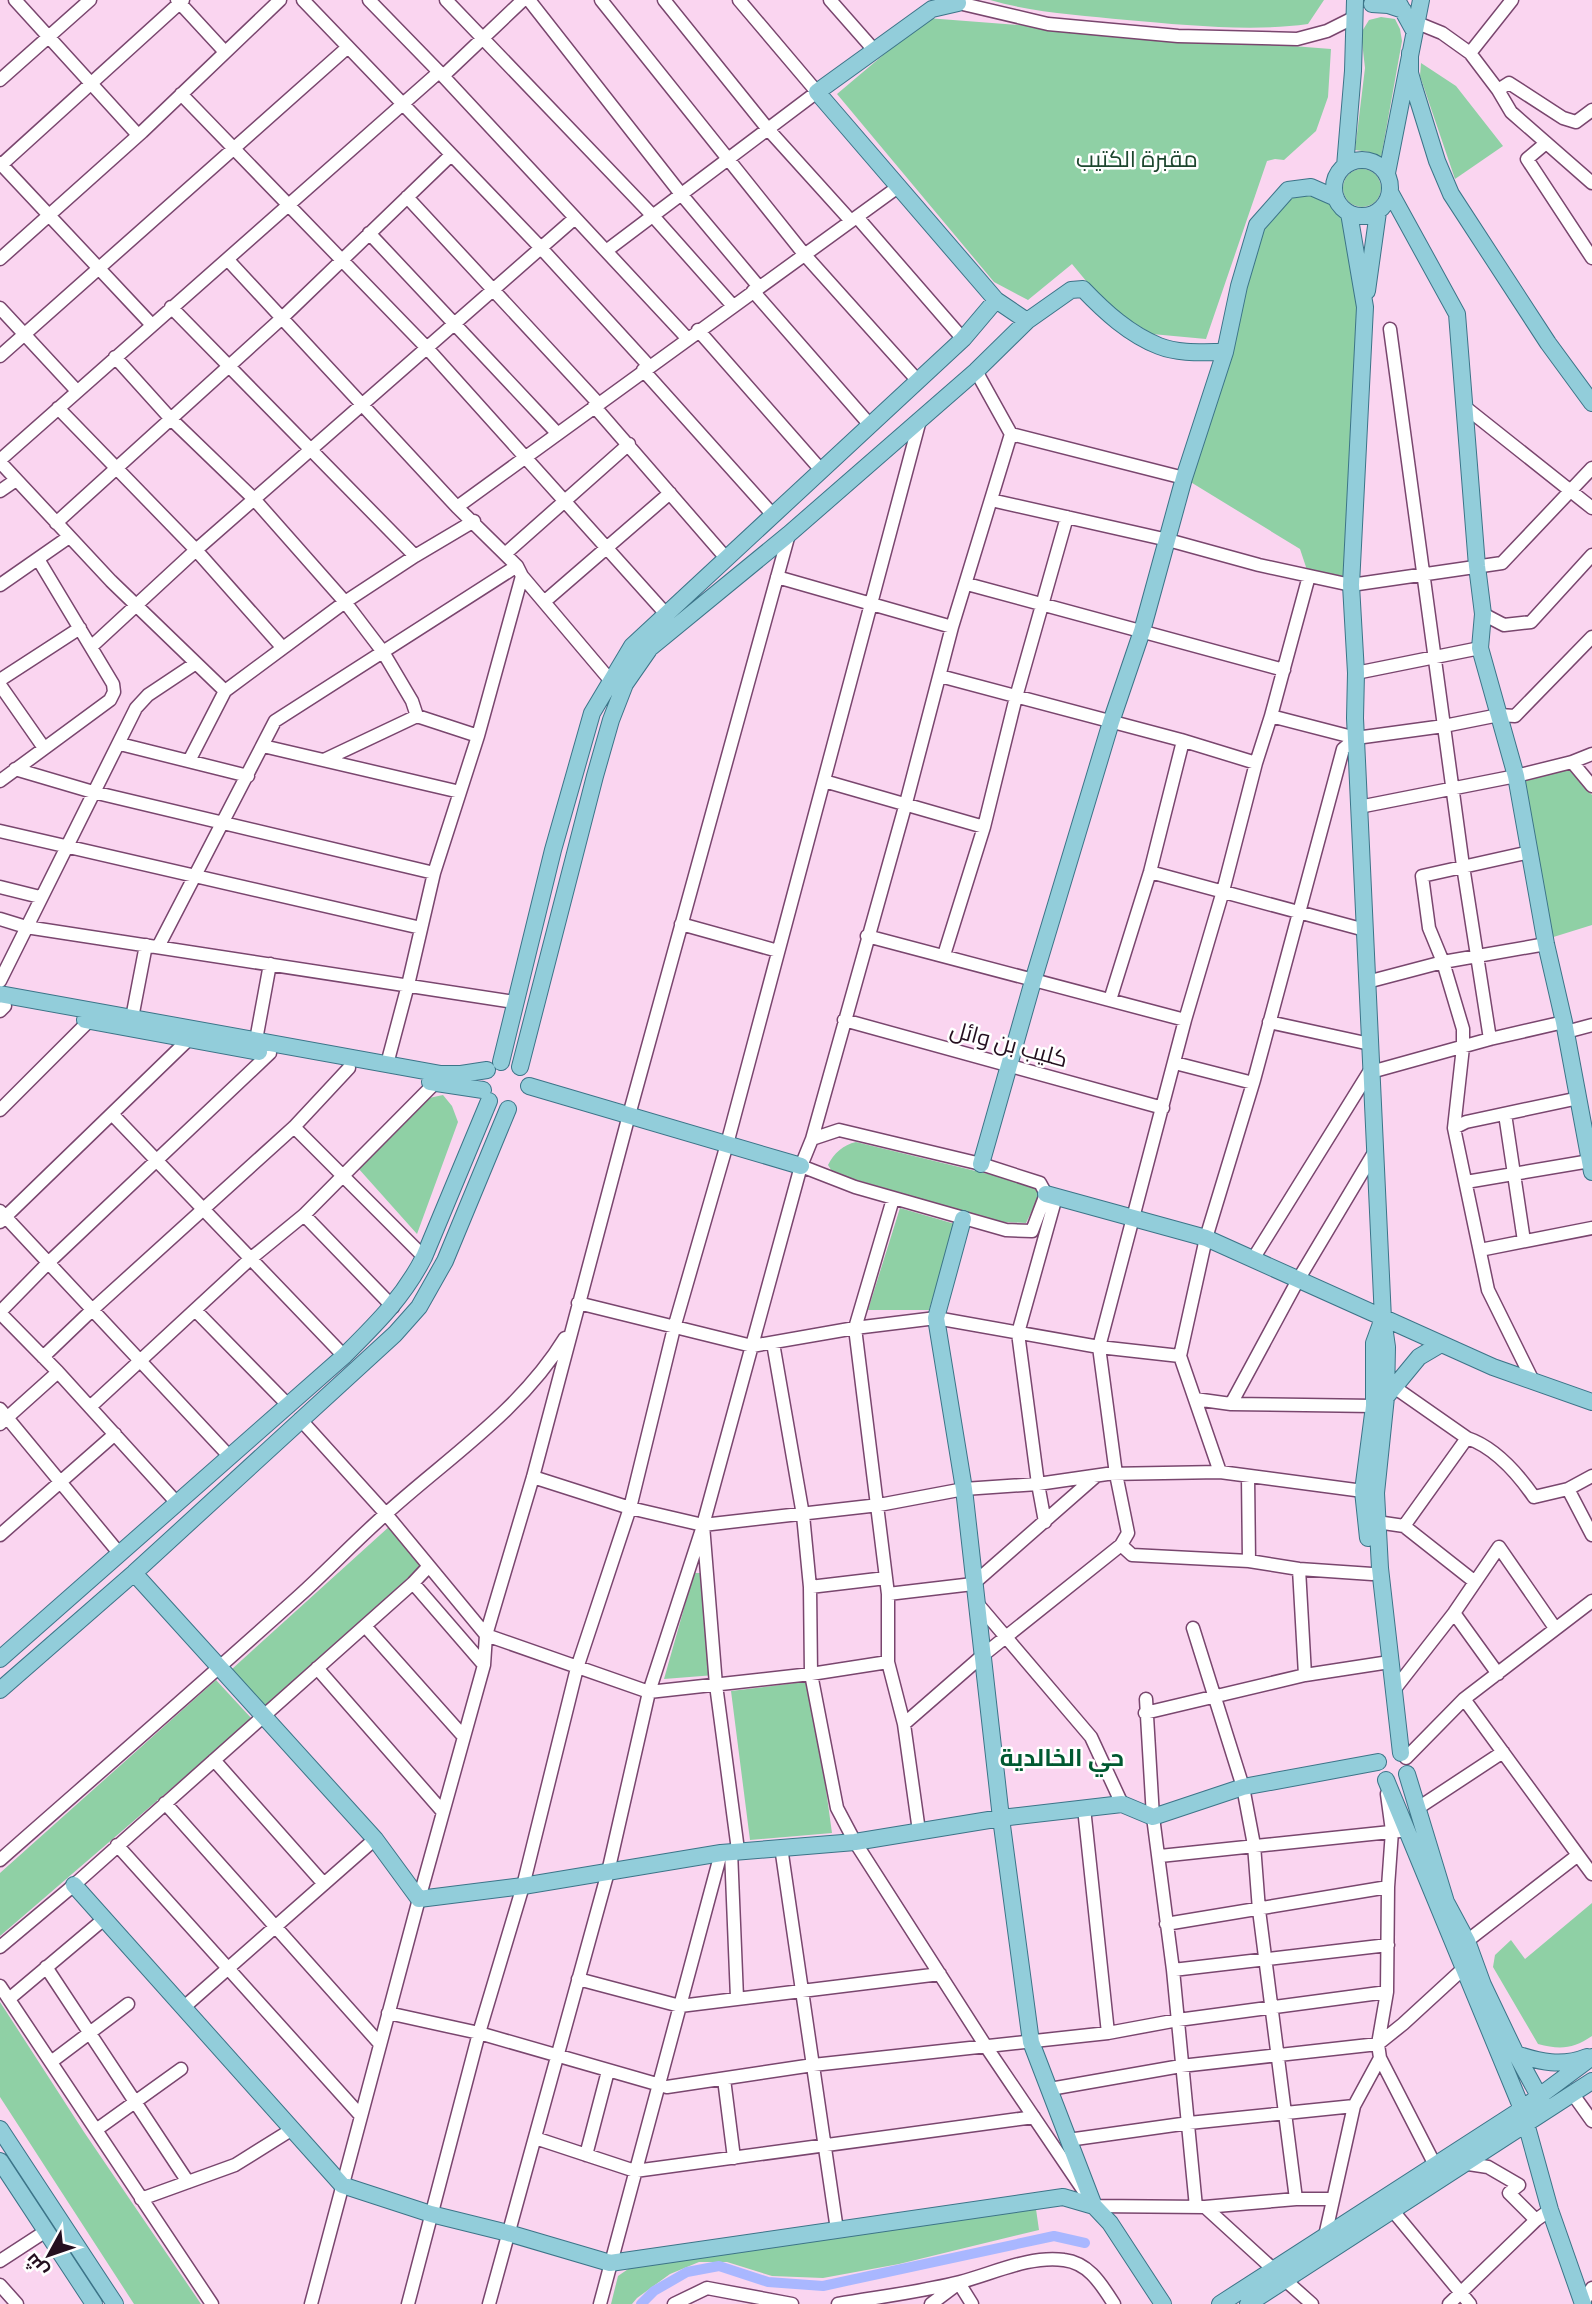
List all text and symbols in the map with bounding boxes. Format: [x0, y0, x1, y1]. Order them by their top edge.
park label: مقبرة الكتيب [1076, 146, 1198, 173]
street label: كليب بن وائل [947, 1016, 1071, 1073]
district label: حي الخالدية [1000, 1744, 1124, 1777]
north arrow [14, 2220, 84, 2290]
text: ش [20, 2249, 53, 2282]

